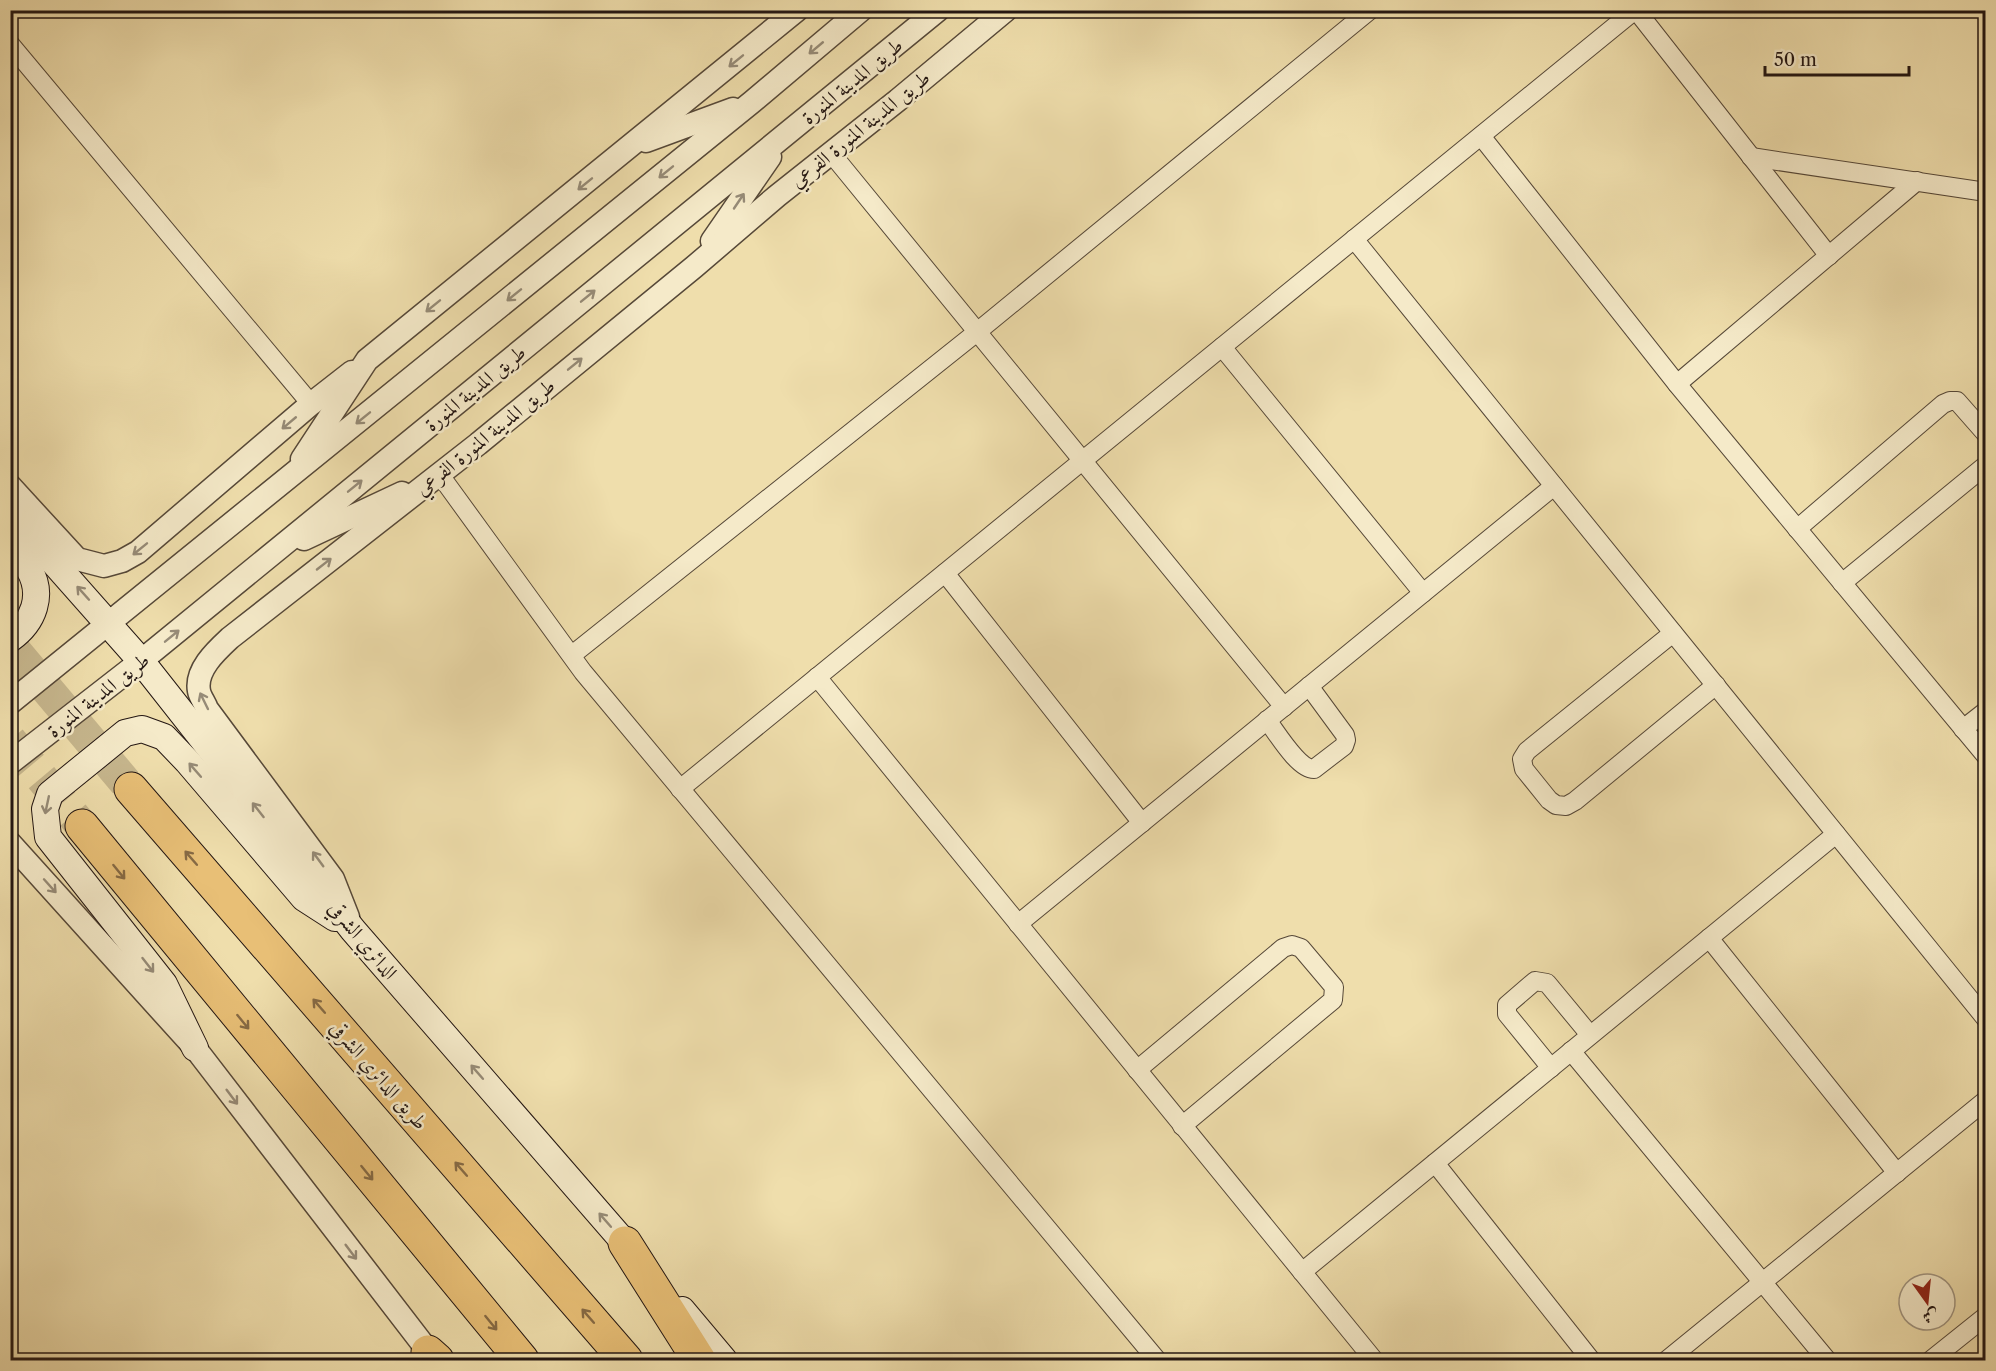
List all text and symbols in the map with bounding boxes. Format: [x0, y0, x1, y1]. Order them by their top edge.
street label: طريق المدينة المنورة [796, 33, 908, 130]
scale bar [1765, 39, 1909, 77]
one-way arrow [809, 41, 824, 55]
text: 50 m [1774, 49, 1817, 71]
one-way arrow [728, 54, 744, 67]
street label: طريق المدينة المنورة الفرعي [785, 65, 937, 196]
one-way arrow [658, 166, 674, 179]
one-way arrow [577, 177, 593, 190]
one-way arrow [733, 194, 745, 210]
one-way arrow [507, 288, 522, 302]
one-way arrow [580, 290, 596, 303]
one-way arrow [425, 300, 441, 313]
street label: طريق المدينة المنورة [419, 340, 531, 437]
one-way arrow [567, 358, 583, 371]
street label: طريق المدينة المنورة الفرعي [410, 373, 562, 504]
one-way arrow [355, 411, 371, 424]
one-way arrow [281, 416, 297, 429]
one-way arrow [347, 479, 362, 493]
one-way arrow [132, 542, 148, 555]
one-way arrow [316, 558, 332, 571]
one-way arrow [76, 586, 90, 601]
one-way arrow [164, 629, 179, 643]
street label: طريق المدينة المنورة [42, 648, 155, 743]
one-way arrow [198, 693, 210, 711]
one-way arrow [188, 763, 202, 778]
one-way arrow [41, 795, 53, 814]
one-way arrow [252, 802, 265, 818]
one-way arrow [185, 850, 198, 866]
one-way arrow [312, 852, 324, 868]
one-way arrow [112, 863, 125, 879]
one-way arrow [43, 878, 57, 893]
street label: الدائري الشرقي [320, 896, 403, 986]
one-way arrow [142, 956, 155, 972]
one-way arrow [312, 999, 326, 1014]
one-way arrow [236, 1014, 250, 1029]
street label: طريق الدائري الشرقي [322, 1016, 433, 1137]
one-way arrow [470, 1065, 484, 1080]
one-way arrow [226, 1088, 239, 1104]
one-way arrow [454, 1161, 467, 1177]
one-way arrow [360, 1164, 373, 1180]
one-way arrow [598, 1213, 612, 1228]
one-way arrow [345, 1243, 357, 1259]
north arrow [1897, 1272, 1957, 1332]
text: ش [1921, 1305, 1941, 1328]
one-way arrow [581, 1309, 595, 1324]
one-way arrow [484, 1315, 498, 1330]

